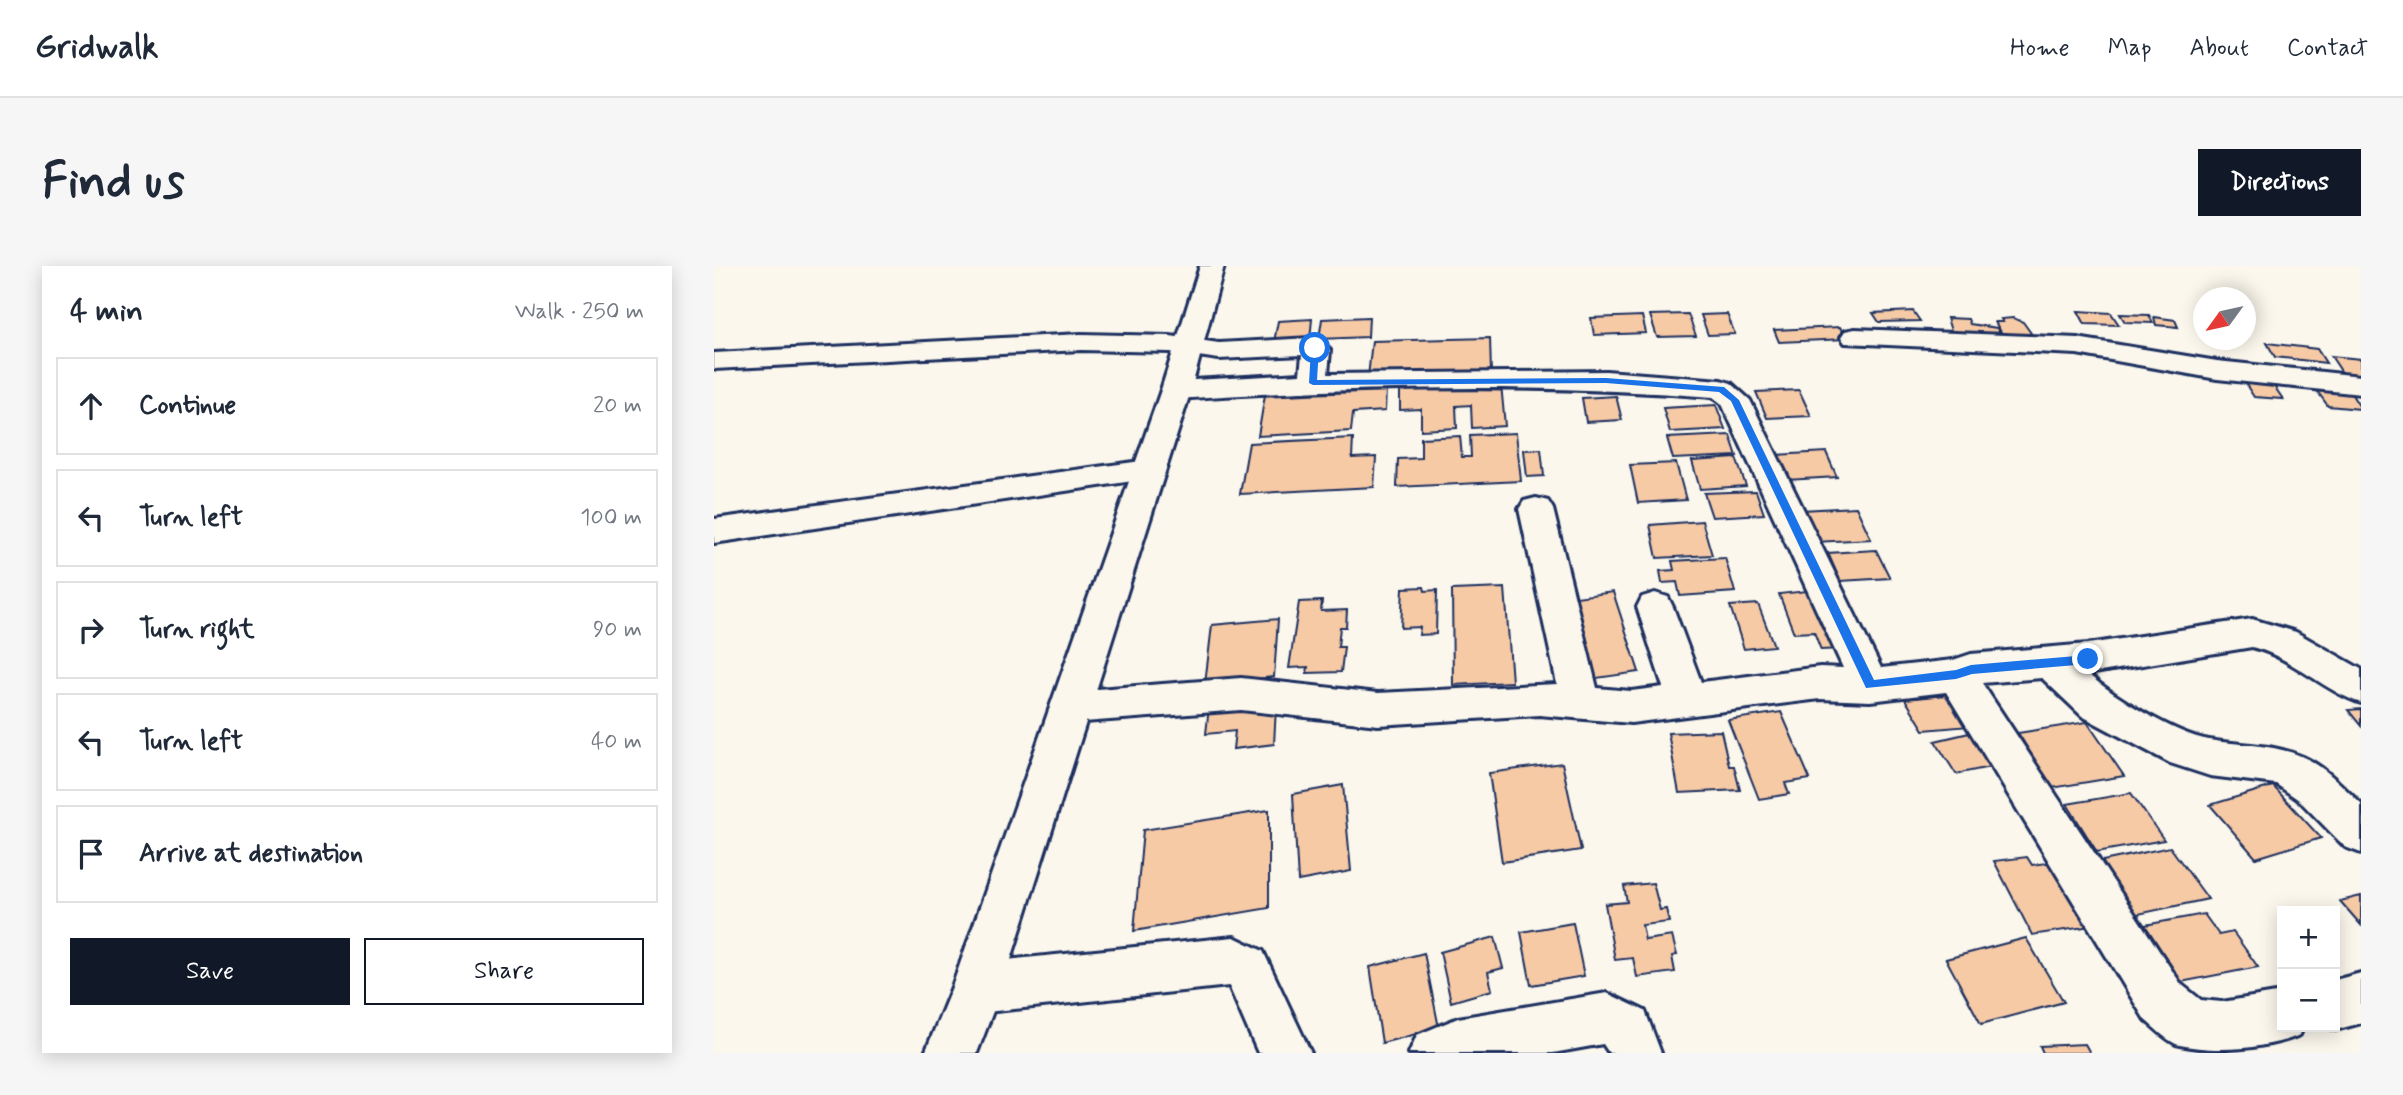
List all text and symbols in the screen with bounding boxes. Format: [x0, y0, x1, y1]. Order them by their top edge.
text: Gridwalk [35, 26, 159, 70]
text: Home [2010, 33, 2070, 64]
text: Map [2108, 33, 2152, 64]
text: About [2190, 33, 2249, 64]
text: Contact [2287, 33, 2368, 64]
button: Directions [2198, 149, 2361, 216]
text: Find us [42, 150, 185, 215]
north arrow [2193, 287, 2256, 350]
text: 4 min [70, 292, 143, 331]
text: Walk · 250 m [515, 297, 644, 327]
route start [1299, 332, 1330, 363]
icon: ahead [72, 387, 110, 425]
text: Continue [139, 389, 236, 423]
text: 20 m [593, 391, 642, 421]
icon: left [72, 499, 110, 537]
text: Turn left [139, 501, 243, 535]
text: 100 m [580, 503, 642, 533]
icon: right [72, 611, 110, 649]
text: Turn right [139, 613, 255, 647]
text: 90 m [593, 615, 642, 645]
route end [2072, 643, 2103, 674]
icon: left [72, 723, 110, 761]
text: Turn left [139, 725, 243, 759]
text: 40 m [591, 727, 642, 757]
icon: arrive [72, 835, 110, 873]
text: Arrive at destination [139, 837, 363, 871]
map controls [2277, 906, 2340, 1032]
button: + [2277, 906, 2340, 969]
button: Save [70, 938, 350, 1005]
button: Share [364, 938, 644, 1005]
button: − [2277, 969, 2340, 1032]

